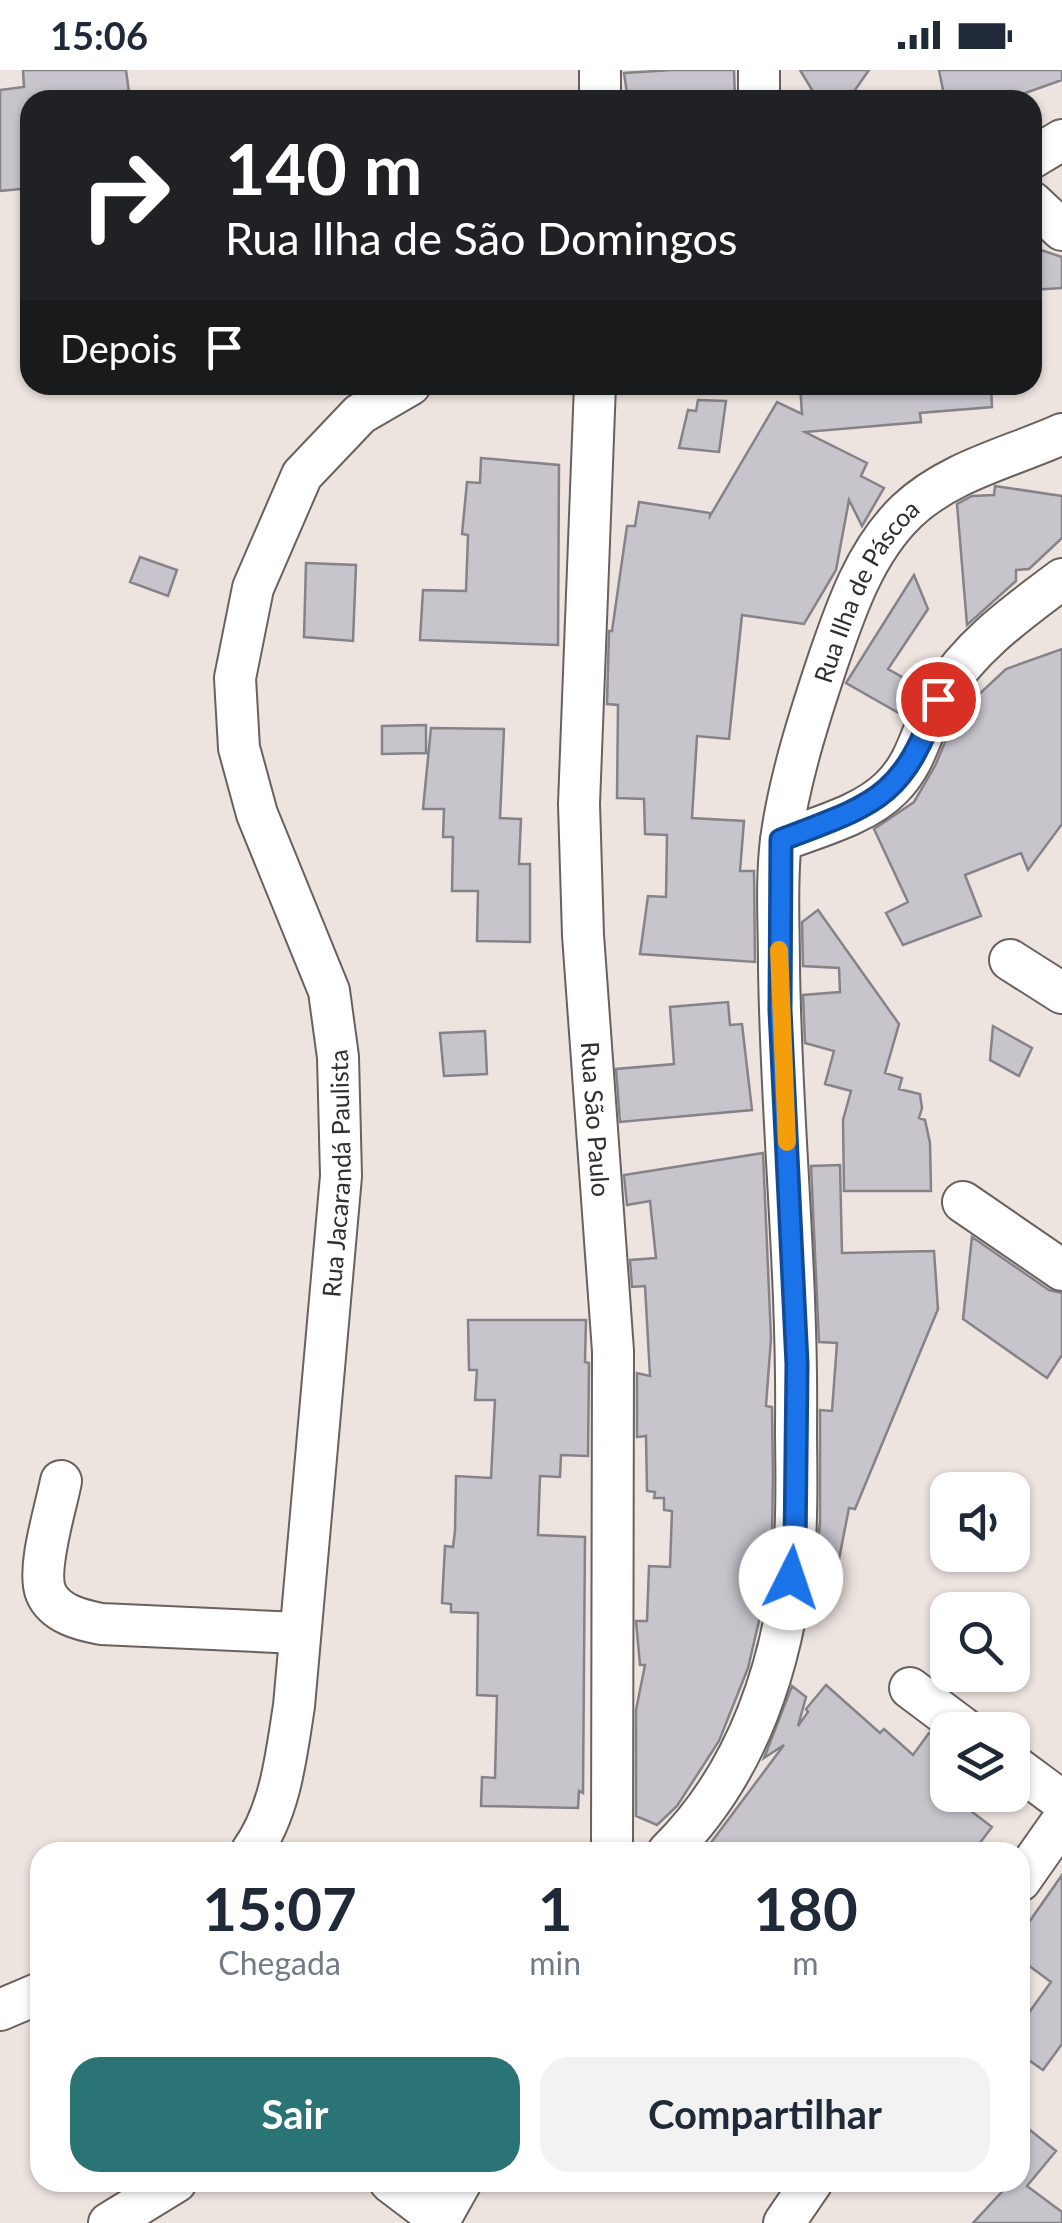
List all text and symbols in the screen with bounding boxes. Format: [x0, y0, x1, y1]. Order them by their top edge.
text: 15:06 [50, 12, 148, 58]
text: 140 m [225, 126, 422, 210]
icon: right [60, 130, 190, 260]
text: Rua Ilha de São Domingos [225, 211, 737, 265]
icon: arrive [197, 320, 252, 375]
text: Depois [60, 325, 177, 371]
street label: Rua Ilha de Páscoa [807, 493, 925, 686]
pin [896, 657, 981, 742]
icon: arrive [911, 672, 966, 727]
street label: Rua São Paulo [576, 1041, 617, 1198]
street label: Rua Jacarandá Paulista [315, 1048, 356, 1298]
map controls [930, 1472, 1030, 1812]
button: sound [930, 1472, 1030, 1572]
position arrow [739, 1526, 843, 1630]
button: search [930, 1592, 1030, 1692]
button: layers [930, 1712, 1030, 1812]
text: 15:07 [202, 1872, 357, 1944]
text: 1 [538, 1872, 573, 1944]
text: 180 [753, 1872, 858, 1944]
text: Chegada [218, 1943, 341, 1982]
text: min [529, 1943, 581, 1982]
text: m [792, 1943, 819, 1982]
button: Sair [70, 2057, 520, 2172]
button: Compartilhar [540, 2057, 990, 2172]

